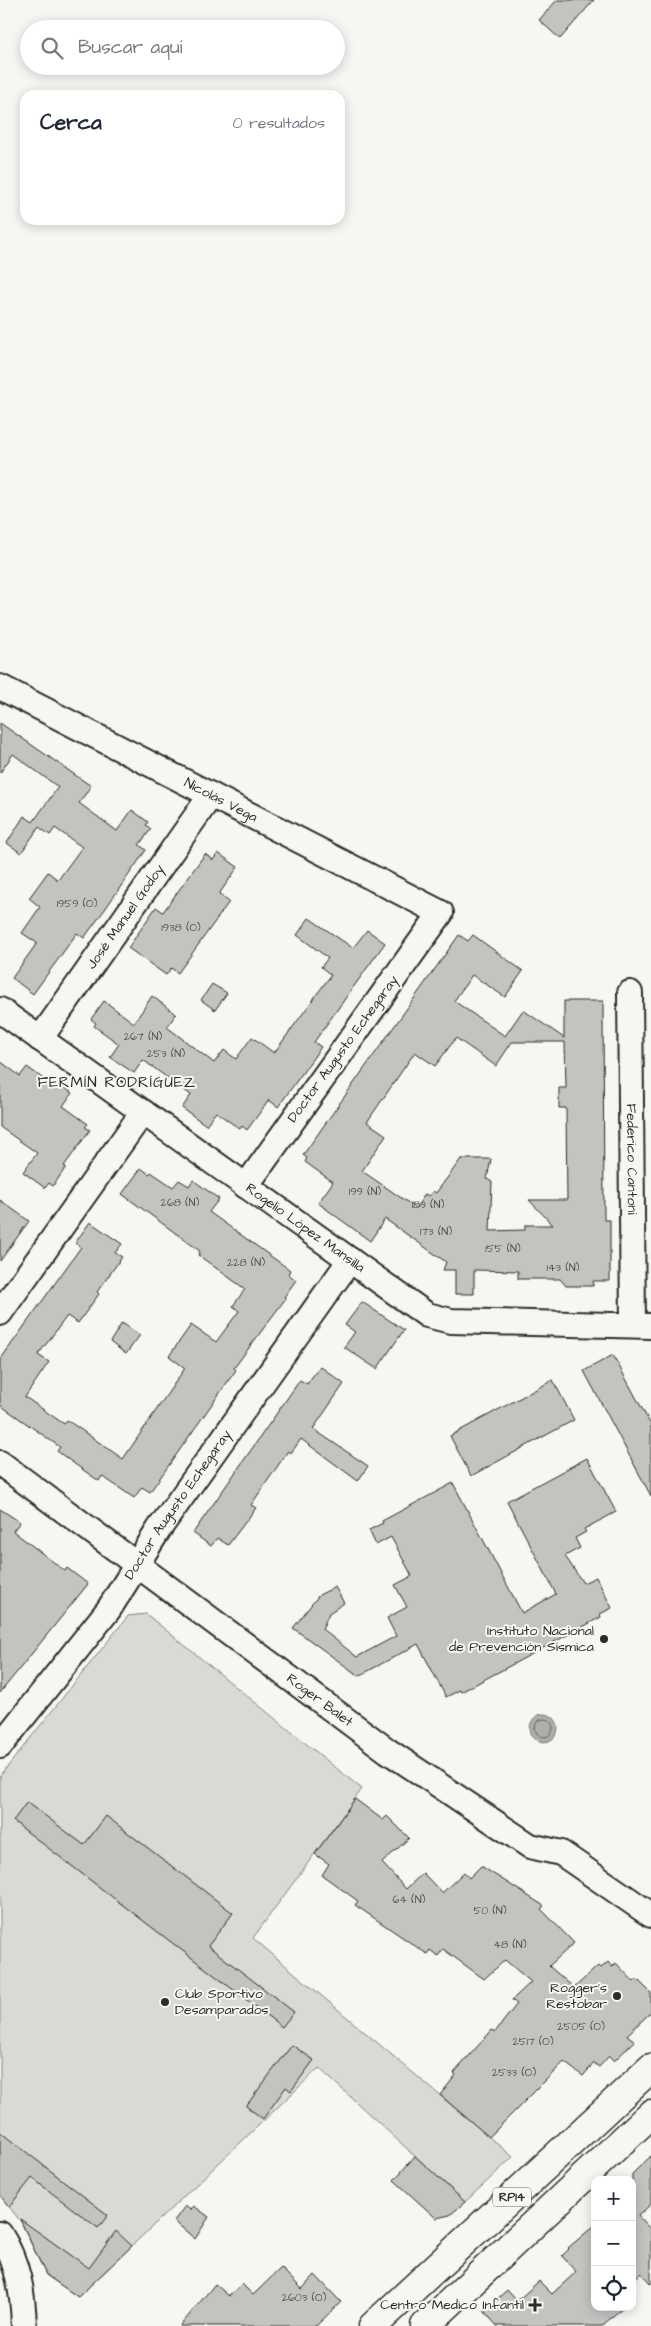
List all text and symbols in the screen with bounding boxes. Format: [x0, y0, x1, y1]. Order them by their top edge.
search box [20, 20, 345, 75]
icon: search [38, 34, 66, 62]
text: Buscar aquí [78, 34, 182, 61]
text: Cerca [40, 108, 102, 137]
text: 0 resultados [233, 112, 325, 134]
street label: Nicolás Vega [180, 773, 261, 827]
street label: José Manuel Godoy [82, 860, 169, 974]
house number: 1959 (O) [57, 896, 97, 911]
house number: 1938 (O) [161, 920, 201, 935]
street label: Doctor Augusto Echegaray [283, 971, 404, 1127]
house number: 267 (N) [124, 1029, 162, 1044]
house number: 253 (N) [147, 1046, 185, 1061]
district label: FERMÍN RODRÍGUEZ [38, 1072, 196, 1093]
street label: Federico Cantoni [621, 1103, 642, 1215]
street label: Rogelio López Mansilla [241, 1178, 369, 1277]
house number: 199 (N) [349, 1184, 381, 1199]
house number: 268 (N) [161, 1195, 200, 1210]
house number: 183 (N) [412, 1197, 444, 1212]
house number: 173 (N) [420, 1224, 452, 1239]
house number: 155 (N) [485, 1241, 521, 1256]
house number: 228 (N) [227, 1255, 265, 1270]
house number: 143 (N) [547, 1260, 580, 1275]
street label: Doctor Augusto Echegaray [120, 1426, 237, 1584]
place label: Instituto Nacional de Prevención Sísmica [449, 1621, 594, 1657]
marker: Instituto Nacional de Prevención Sísmica [598, 1633, 610, 1645]
street label: Roger Balet [282, 1669, 357, 1732]
house number: 64 (N) [393, 1892, 426, 1907]
house number: 50 (N) [473, 1903, 507, 1918]
house number: 48 (N) [493, 1937, 527, 1952]
place label: Rogger's Restobar [546, 1978, 607, 2014]
place label: Club Sportivo Desamparados [175, 1984, 269, 2020]
marker: Rogger's Restobar [611, 1990, 623, 2002]
marker: Club Sportivo Desamparados [159, 1996, 171, 2008]
house number: 2505 (O) [557, 2019, 605, 2034]
house number: 2517 (O) [512, 2034, 554, 2049]
house number: 2533 (O) [492, 2065, 536, 2080]
map controls [591, 2176, 636, 2311]
button: + [591, 2176, 636, 2221]
road number: RP14 [493, 2188, 531, 2206]
button: − [591, 2221, 636, 2266]
button: locate [591, 2266, 636, 2311]
house number: 2603 (O) [282, 2290, 326, 2305]
place label: Centro Medico Infantil [380, 2295, 524, 2315]
marker: Centro Medico Infantil [528, 2298, 542, 2312]

